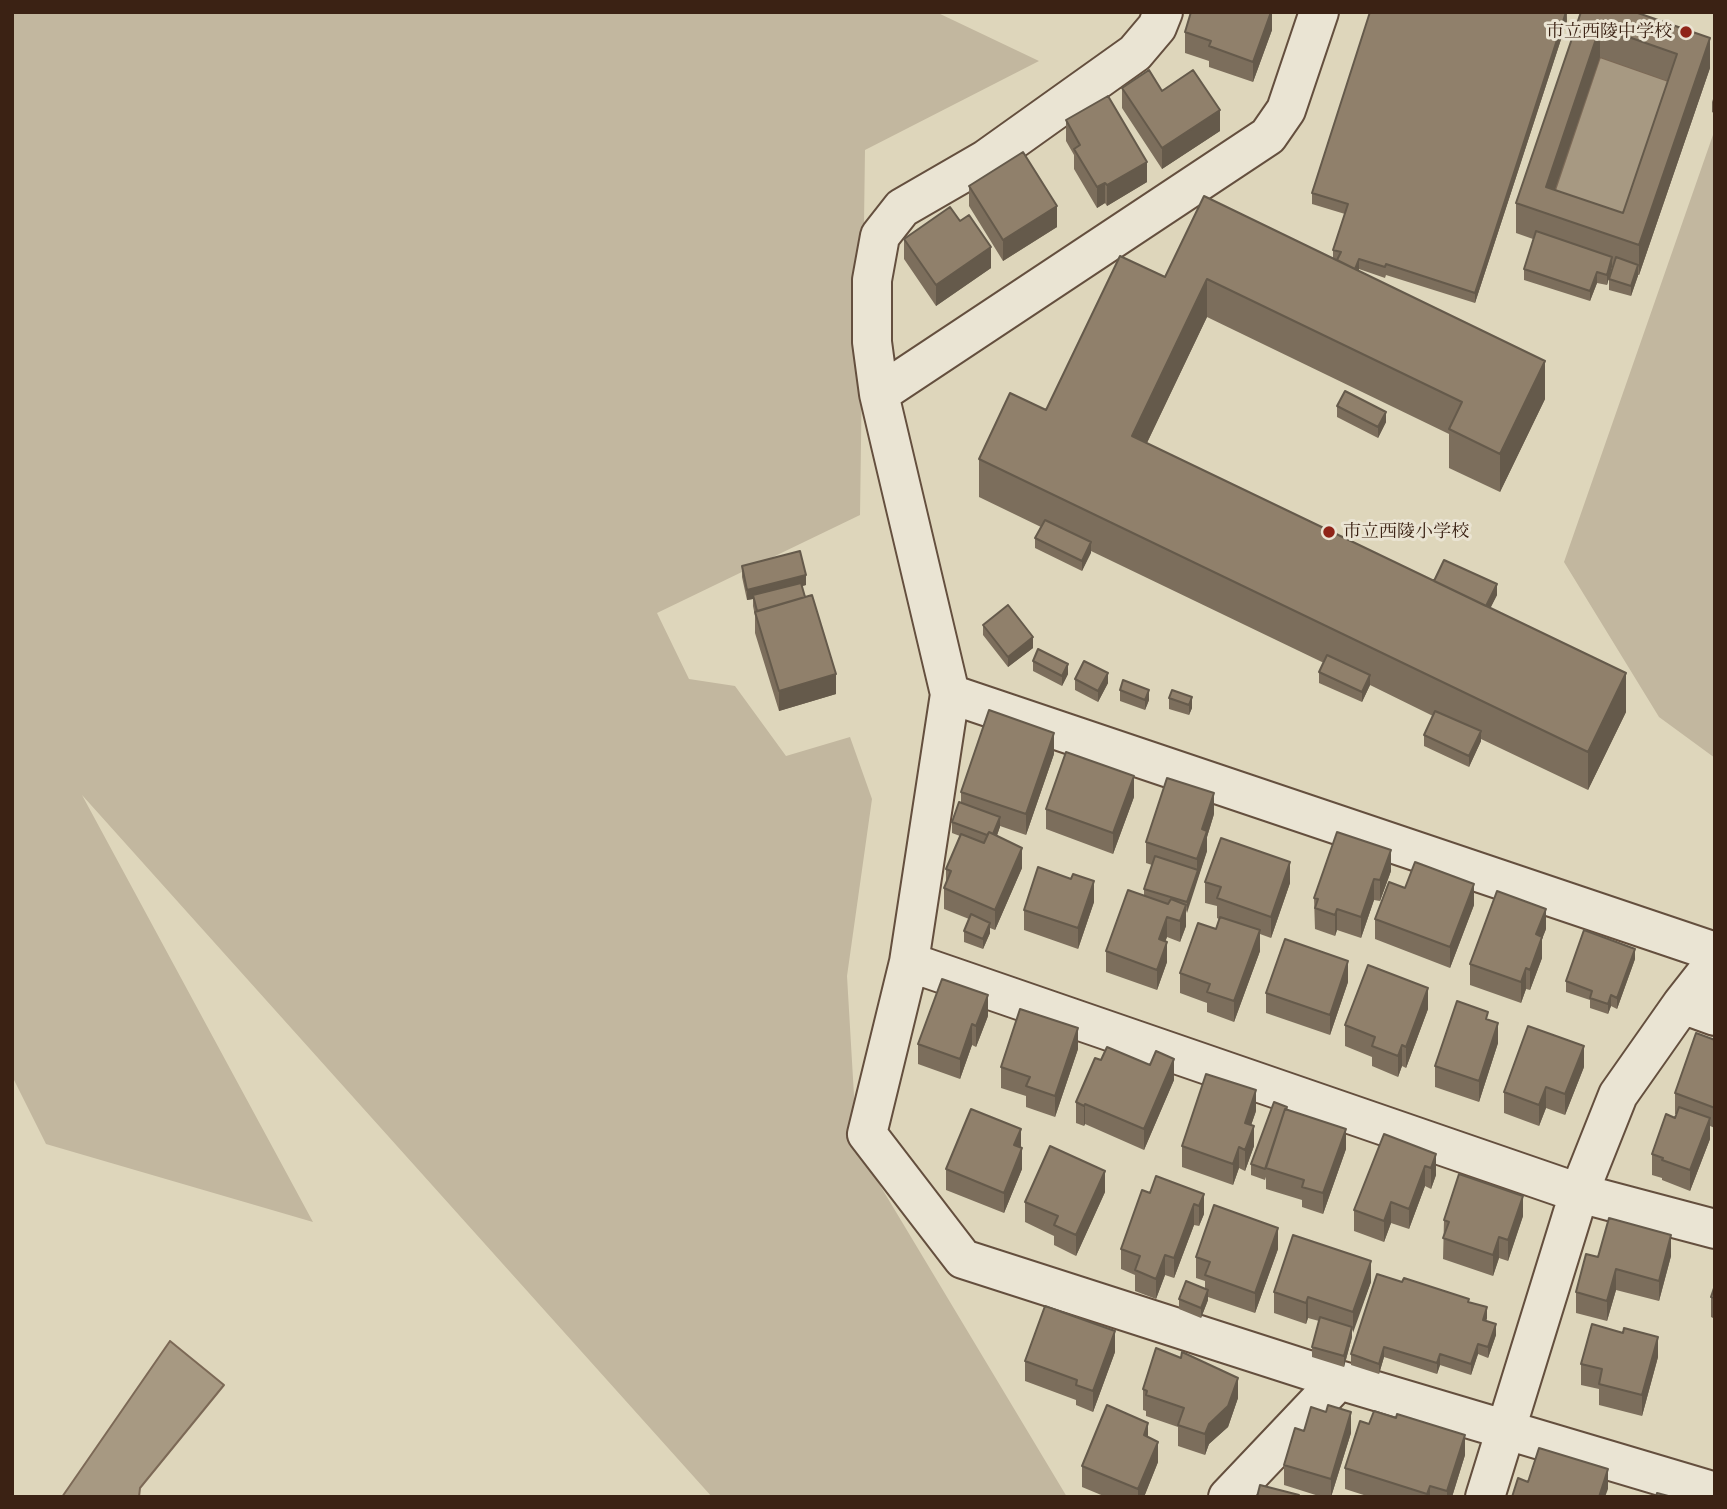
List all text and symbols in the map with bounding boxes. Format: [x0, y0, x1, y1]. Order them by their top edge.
place label: 市立西陵中学校 [1546, 21, 1672, 43]
marker: 市立西陵中学校 [1678, 24, 1694, 40]
place label: 市立西陵小学校 [1343, 521, 1469, 543]
marker: 市立西陵小学校 [1321, 524, 1337, 540]

